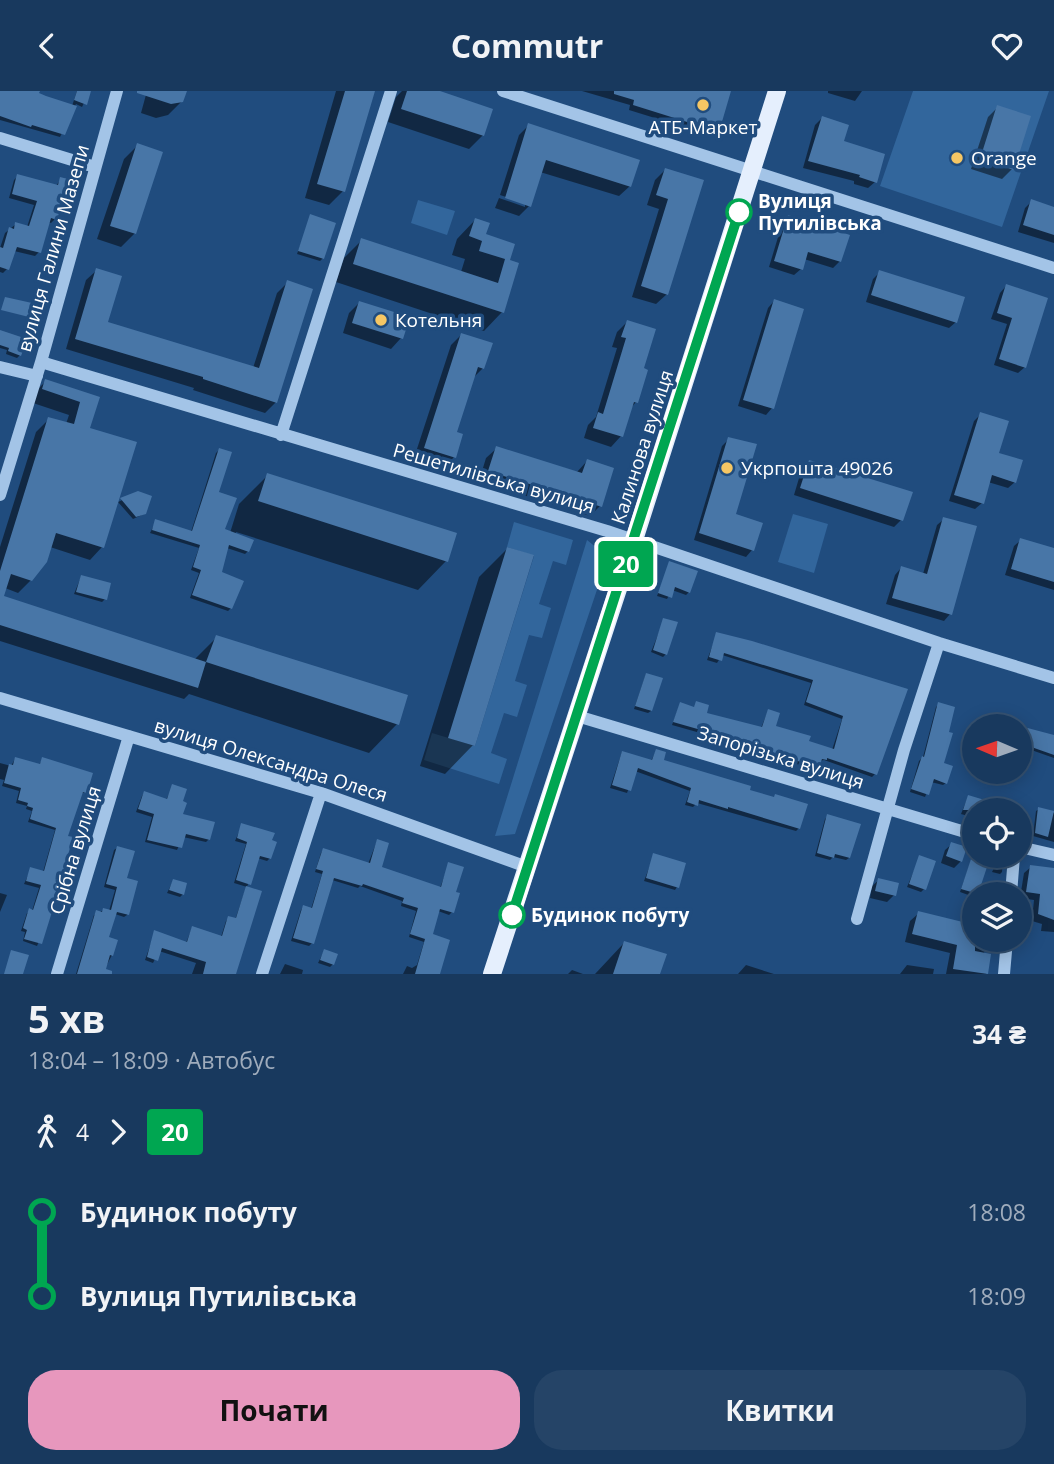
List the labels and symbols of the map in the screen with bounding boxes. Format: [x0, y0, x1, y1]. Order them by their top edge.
marker: АТБ-Маркет [695, 97, 711, 113]
place label: АТБ-Маркет [649, 114, 758, 140]
street label: вулиця Галини Мазепи [11, 141, 95, 355]
place label: Orange [971, 145, 1037, 171]
marker: Orange [949, 150, 965, 166]
place label: Вулиця Путилівська [758, 188, 882, 236]
marker: Вулиця Путилівська [726, 199, 752, 225]
place label: Котельня [395, 307, 482, 333]
marker: Котельня [373, 312, 389, 328]
street label: Калинова вулиця [605, 367, 679, 527]
street label: Решетилівська вулиця [390, 437, 598, 519]
place label: Укрпошта 49026 [741, 455, 893, 481]
marker: Укрпошта 49026 [719, 460, 735, 476]
line badge: 20 [594, 541, 658, 587]
street label: вулиця Олександра Олеся [151, 712, 391, 808]
north arrow [962, 714, 1032, 784]
street label: Запорізька вулиця [695, 719, 867, 795]
street label: Срібна вулиця [43, 783, 107, 917]
marker: Будинок побуту [499, 902, 525, 928]
place label: Будинок побуту [531, 902, 690, 928]

